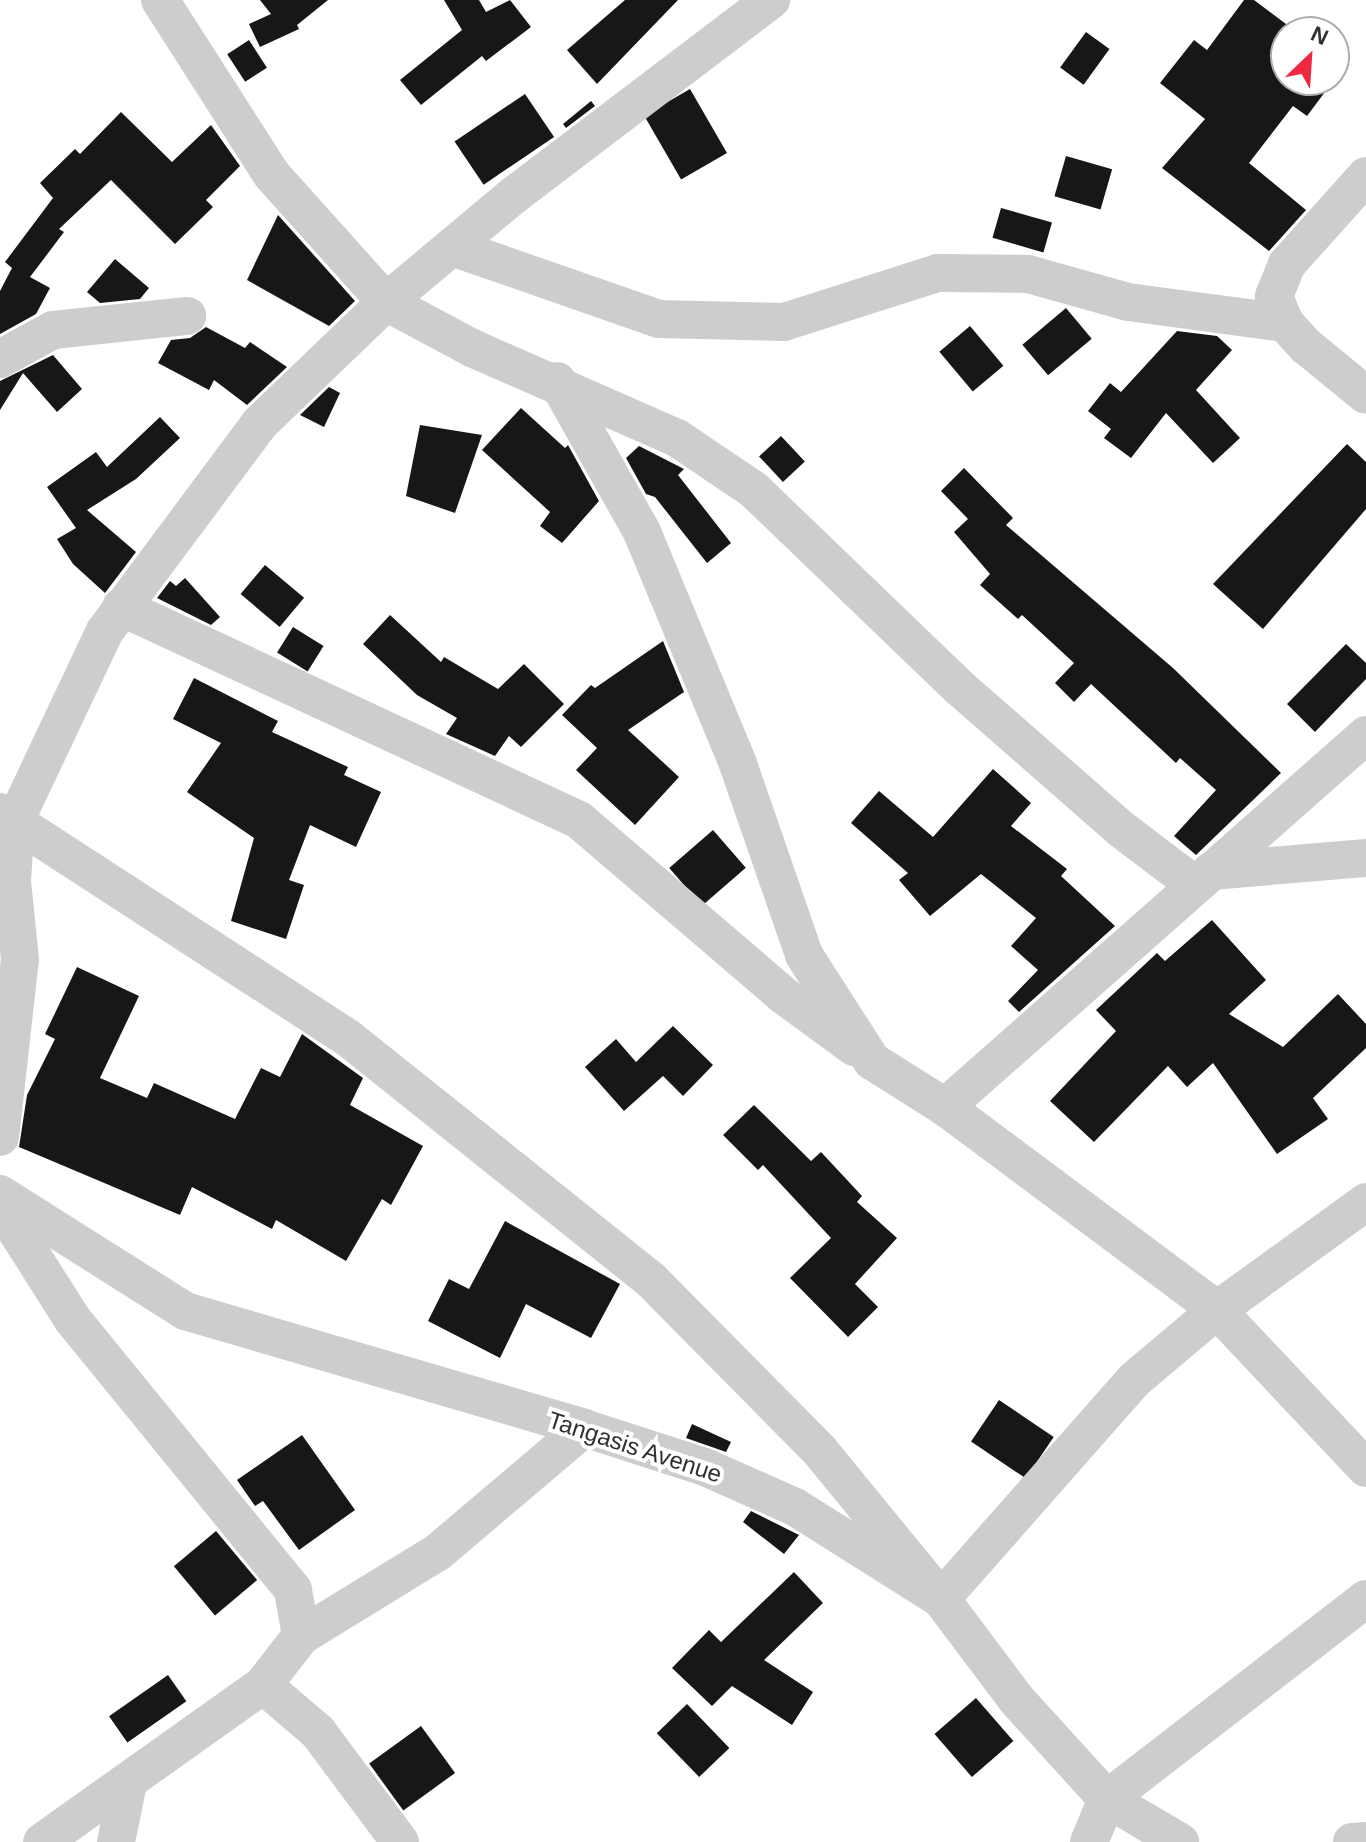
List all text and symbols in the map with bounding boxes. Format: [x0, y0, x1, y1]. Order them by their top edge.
north arrow [1270, 16, 1350, 96]
text: N [1307, 21, 1332, 50]
street label: Tangasis Avenue [544, 1405, 726, 1489]

